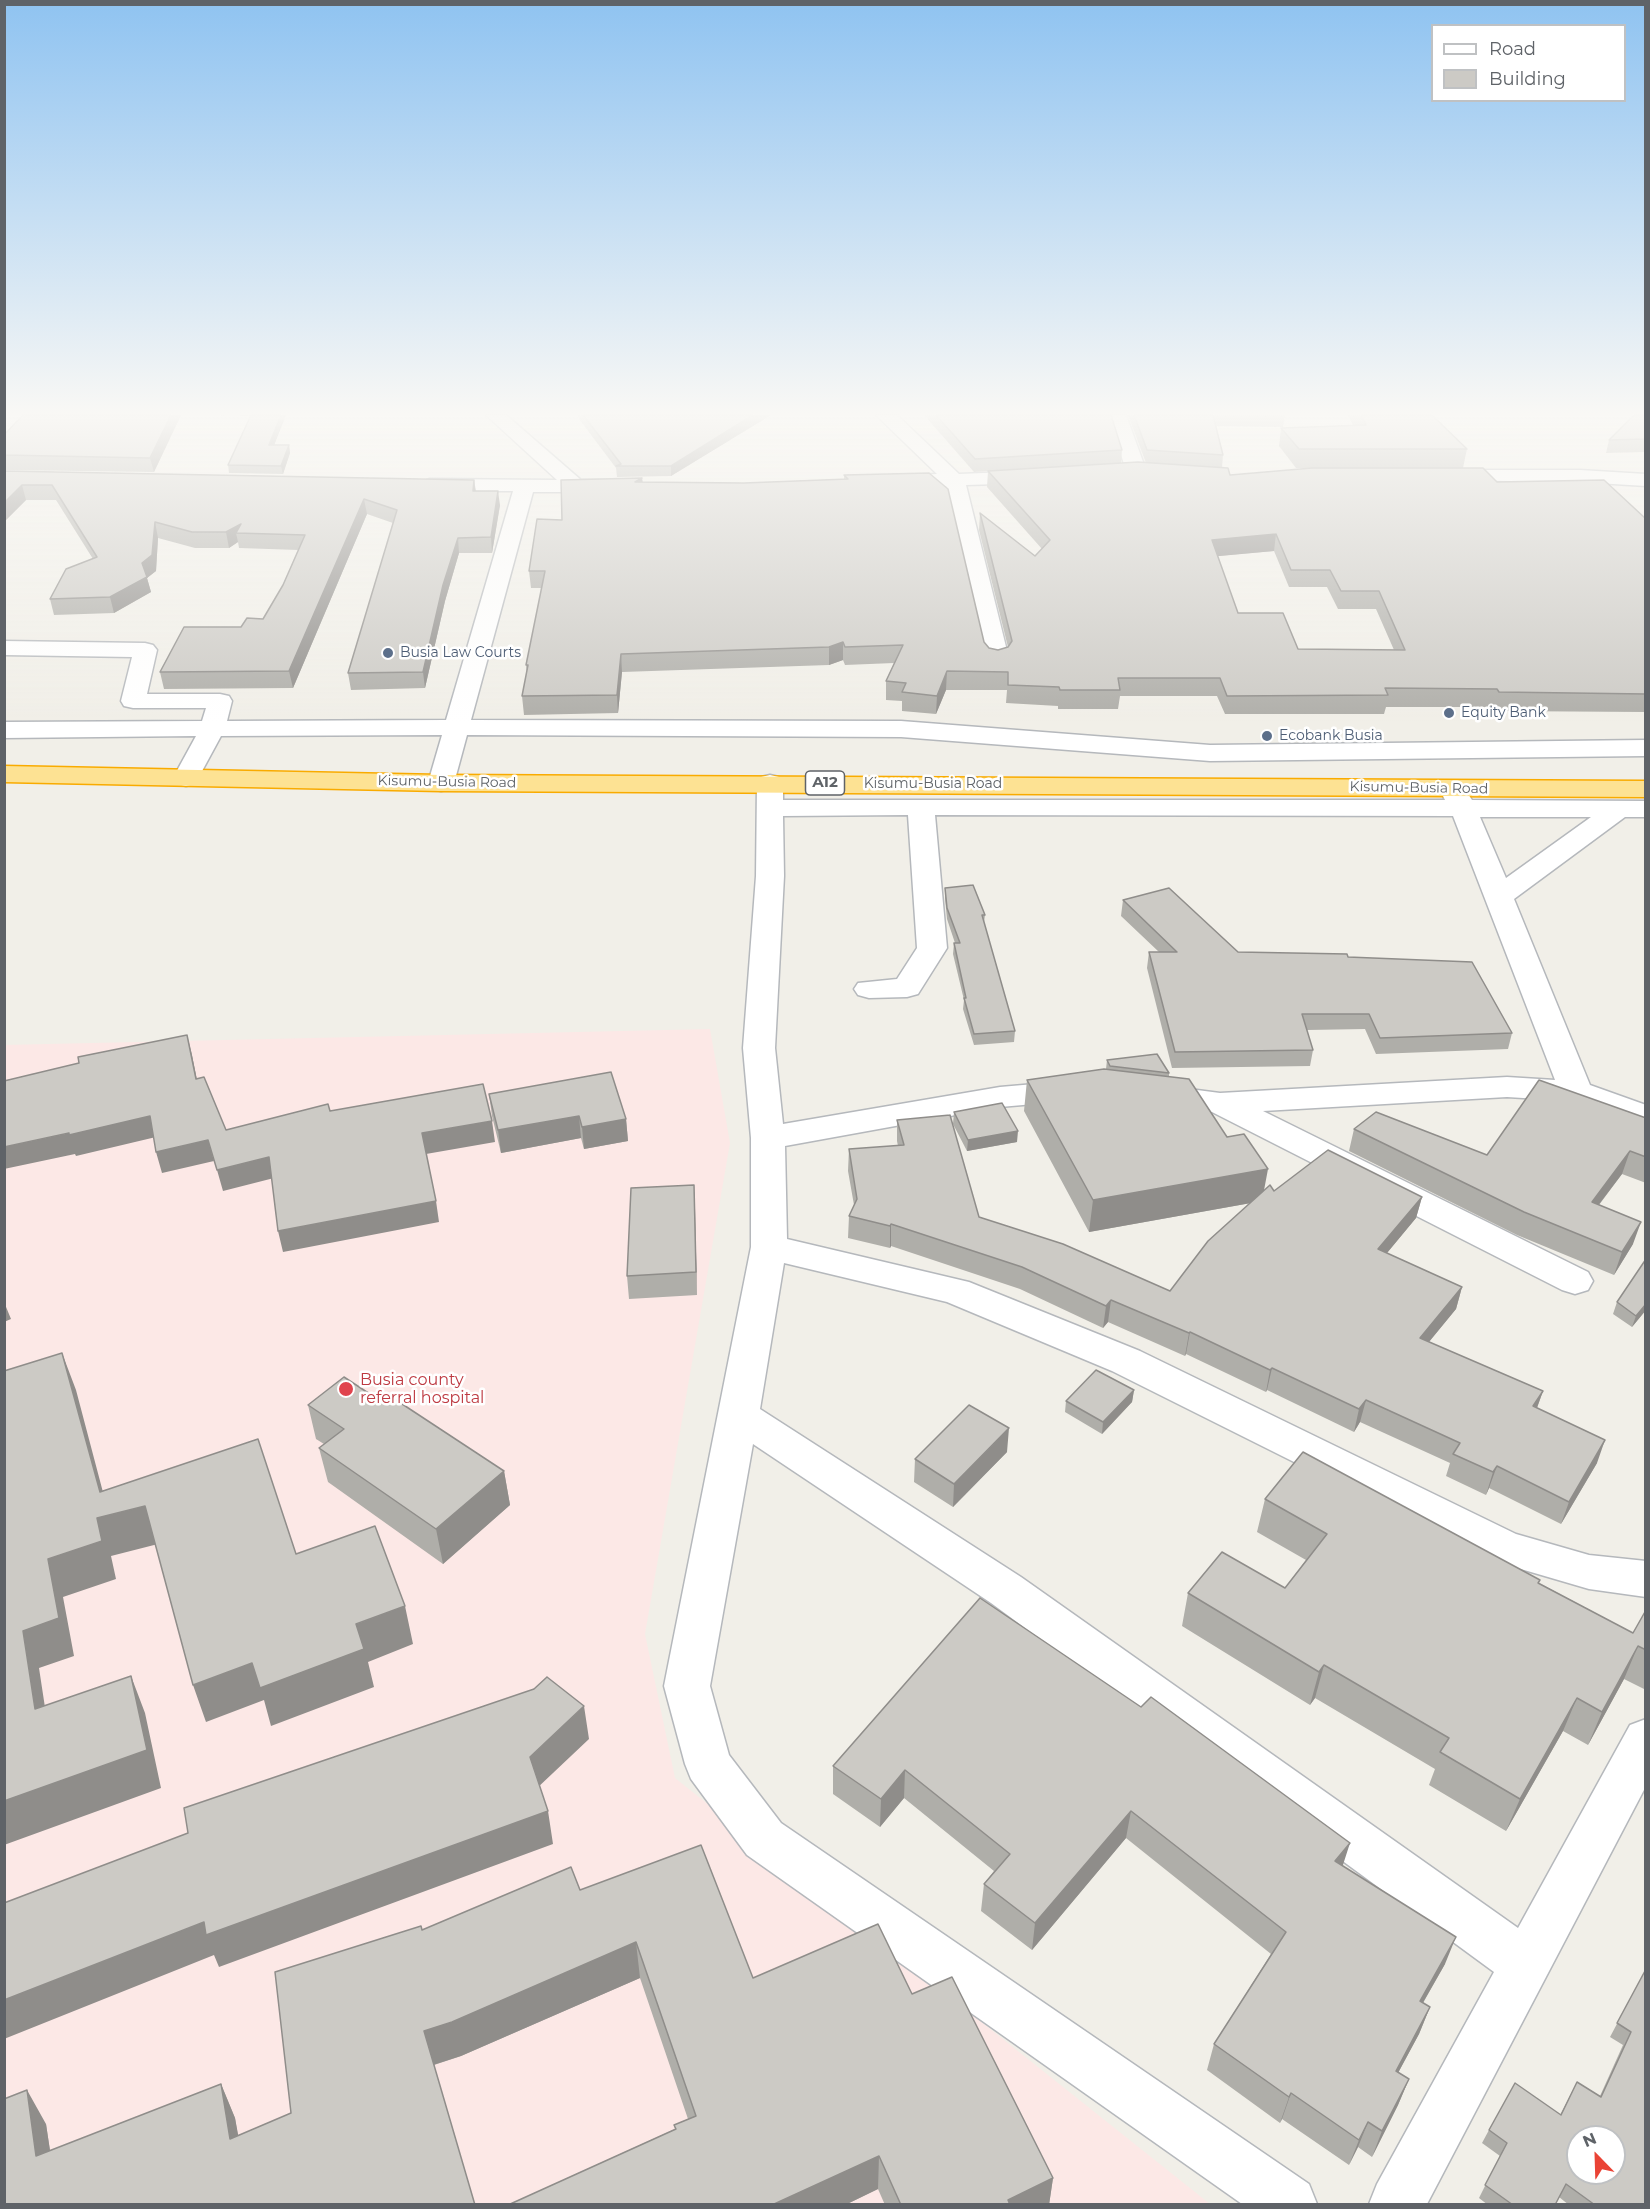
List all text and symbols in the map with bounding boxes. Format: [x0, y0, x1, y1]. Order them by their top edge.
legend [1431, 24, 1626, 102]
text: Road [1489, 38, 1536, 60]
text: Building [1489, 68, 1566, 90]
place label: Busia Law Courts [400, 645, 521, 661]
marker: Busia Law Courts [381, 646, 395, 660]
place label: Equity Bank [1461, 705, 1546, 721]
marker: Equity Bank [1442, 706, 1456, 720]
place label: Ecobank Busia [1279, 728, 1383, 744]
marker: Ecobank Busia [1260, 729, 1274, 743]
road number: A12 [806, 771, 844, 795]
street label: Kisumu-Busia Road [378, 772, 516, 792]
street label: Kisumu-Busia Road [864, 776, 1002, 792]
street label: Kisumu-Busia Road [1350, 778, 1488, 798]
place label: Busia county referral hospital [360, 1370, 484, 1408]
marker: Busia county referral hospital [337, 1380, 355, 1398]
north arrow [1566, 2125, 1626, 2185]
text: N [1580, 2129, 1599, 2151]

